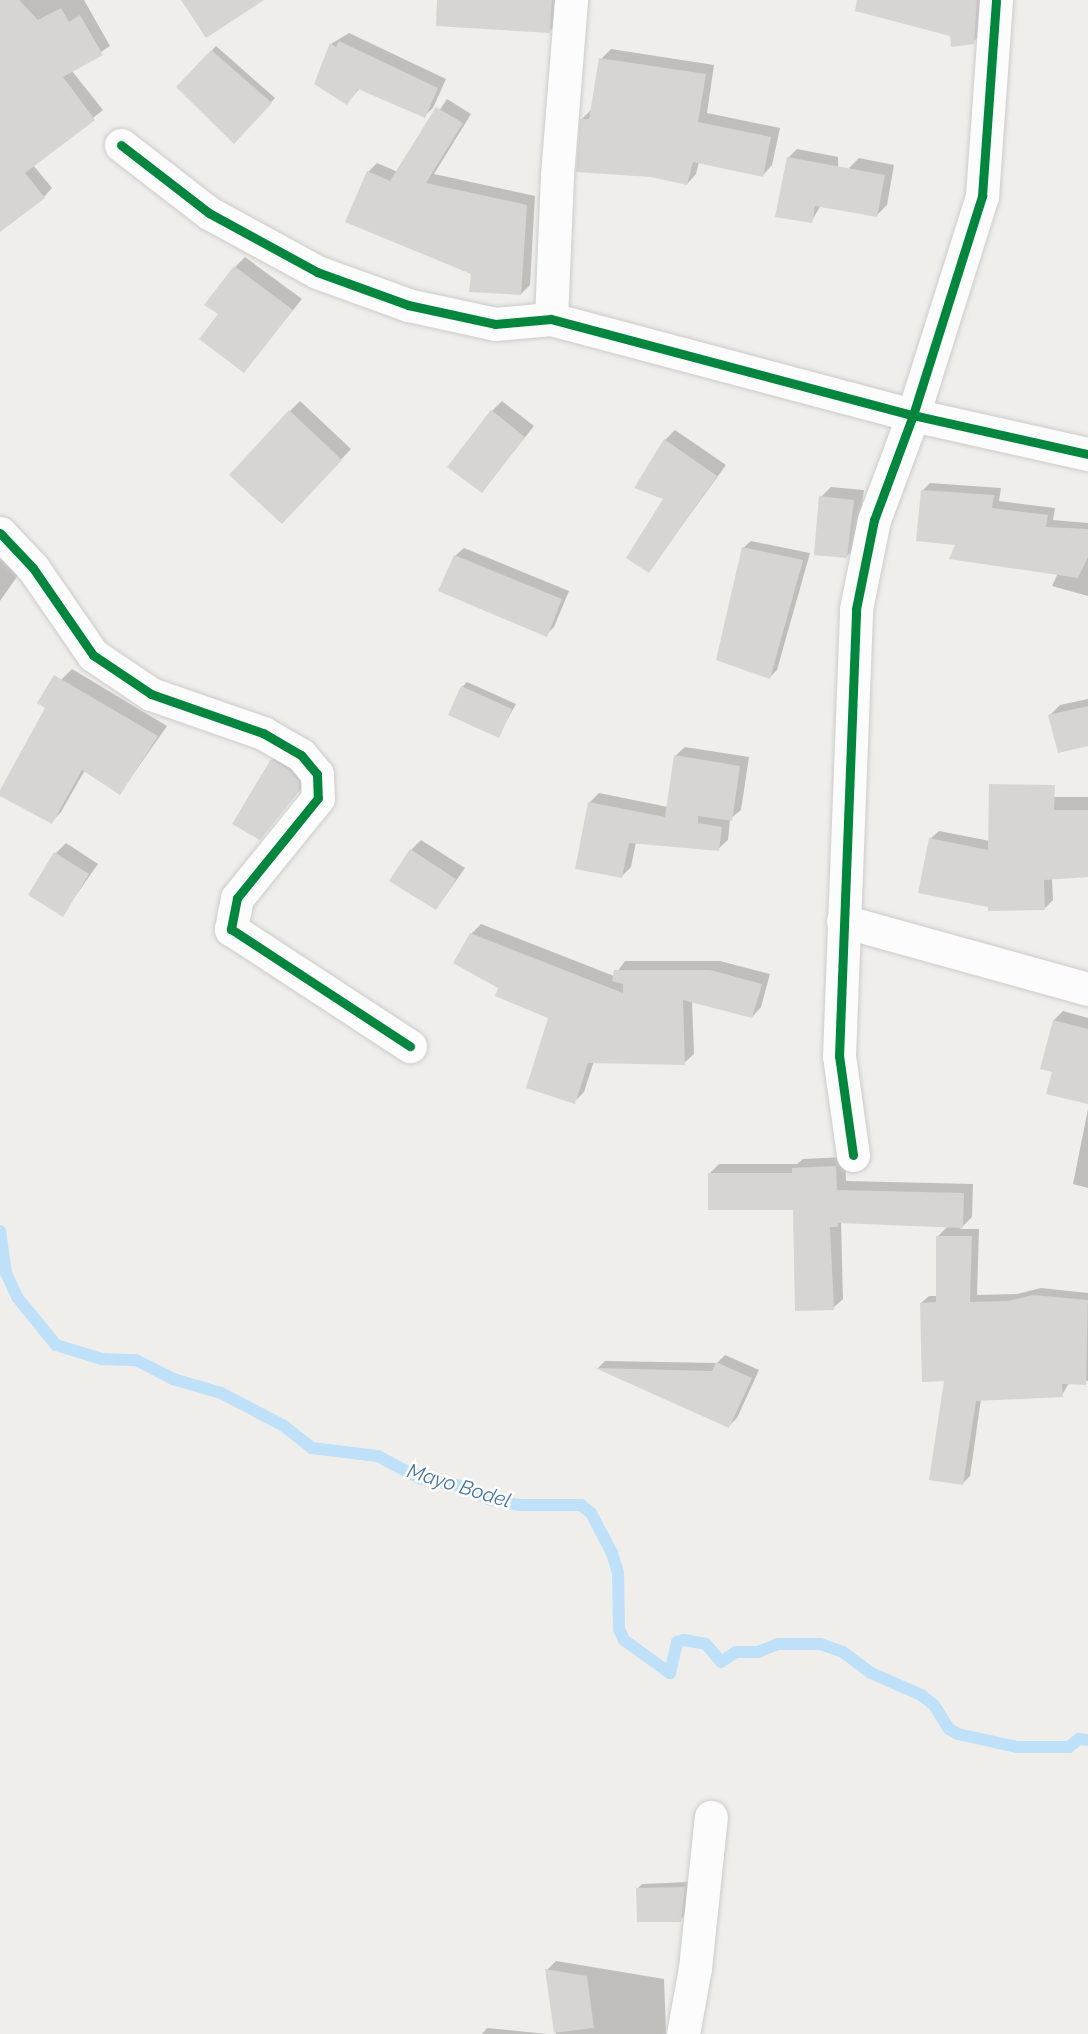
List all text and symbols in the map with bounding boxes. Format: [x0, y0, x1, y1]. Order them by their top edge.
water label: Mayo Bodel [404, 1459, 514, 1513]

